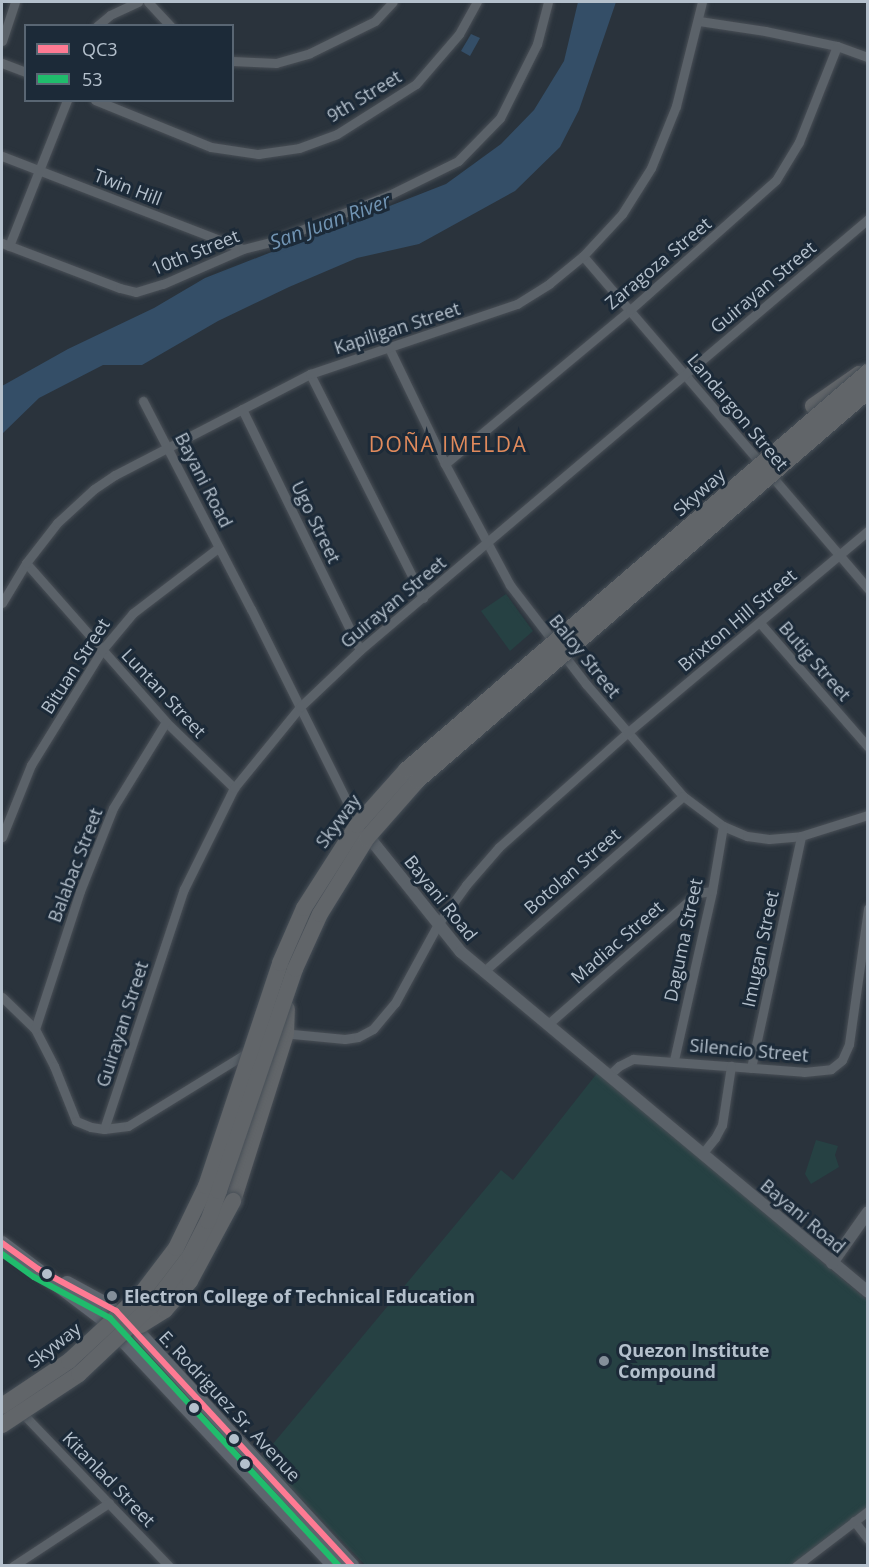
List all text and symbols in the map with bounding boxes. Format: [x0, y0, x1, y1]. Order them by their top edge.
legend [24, 24, 234, 102]
text: QC3 [82, 37, 118, 61]
street label: 9th Street [323, 65, 405, 127]
text: 53 [82, 67, 103, 91]
street label: Twin Hill [91, 164, 165, 210]
water label: San Juan River [266, 188, 394, 254]
street label: Zaragoza Street [601, 212, 715, 314]
street label: 10th Street [148, 225, 242, 279]
street label: Guirayan Street [706, 237, 820, 337]
street label: Kapiligan Street [331, 297, 463, 359]
street label: Landargon Street [683, 349, 793, 475]
street label: Bayani Road [171, 429, 237, 531]
district label: DOÑA IMELDA [369, 431, 527, 457]
street label: Skyway [669, 464, 729, 520]
street label: Ugo Street [287, 477, 345, 567]
street label: Guirayan Street [336, 552, 450, 652]
street label: Brixton Hill Street [673, 564, 801, 676]
street label: Baloy Street [545, 610, 625, 702]
street label: Bituan Street [36, 614, 114, 718]
street label: Butig Street [775, 617, 855, 705]
street label: Luntan Street [117, 644, 211, 742]
street label: Skyway [311, 790, 365, 852]
street label: Balabac Street [43, 805, 107, 925]
street label: Botolan Street [520, 823, 624, 919]
street label: Bayani Road [400, 851, 482, 945]
street label: Daguma Street [659, 876, 707, 1004]
street label: Imugan Street [737, 889, 783, 1009]
street label: Madiac Street [566, 896, 668, 988]
street label: Guirayan Street [91, 958, 153, 1090]
street label: Silencio Street [689, 1034, 809, 1066]
street label: Bayani Road [756, 1174, 850, 1258]
unlabelled marker [41, 1268, 53, 1280]
place label: Electron College of Technical Education [124, 1285, 475, 1307]
marker: Electron College of Technical Education [105, 1289, 119, 1303]
street label: Skyway [23, 1318, 85, 1372]
street label: E. Rodriguez Sr. Avenue [155, 1326, 305, 1486]
place label: Quezon Institute Compound [618, 1340, 769, 1382]
marker: Quezon Institute Compound [595, 1352, 613, 1370]
unlabelled marker [188, 1402, 200, 1414]
street label: Kitanlad Street [58, 1427, 160, 1531]
unlabelled marker [228, 1433, 240, 1445]
unlabelled marker [239, 1458, 251, 1470]

